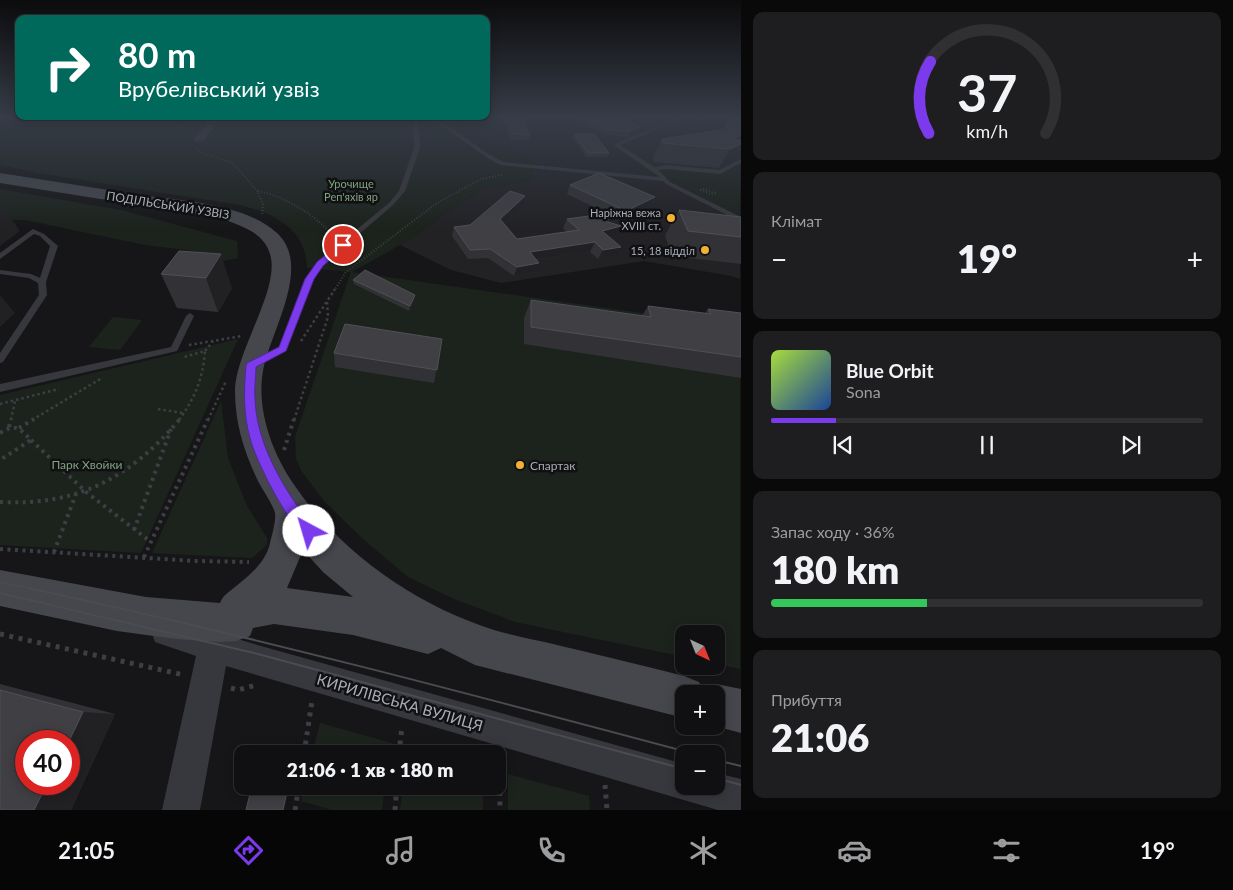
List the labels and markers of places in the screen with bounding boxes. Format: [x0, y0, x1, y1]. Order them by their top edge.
place label: Наріжна вежа XVIII ст. [590, 206, 661, 232]
marker: Наріжна вежа XVIII ст. [665, 212, 677, 224]
pin [322, 224, 364, 266]
place label: 15, 18 відділ [631, 244, 695, 257]
marker: 15, 18 відділ [699, 244, 711, 256]
place label: Спартак [530, 458, 576, 473]
marker: Спартак [514, 459, 526, 471]

